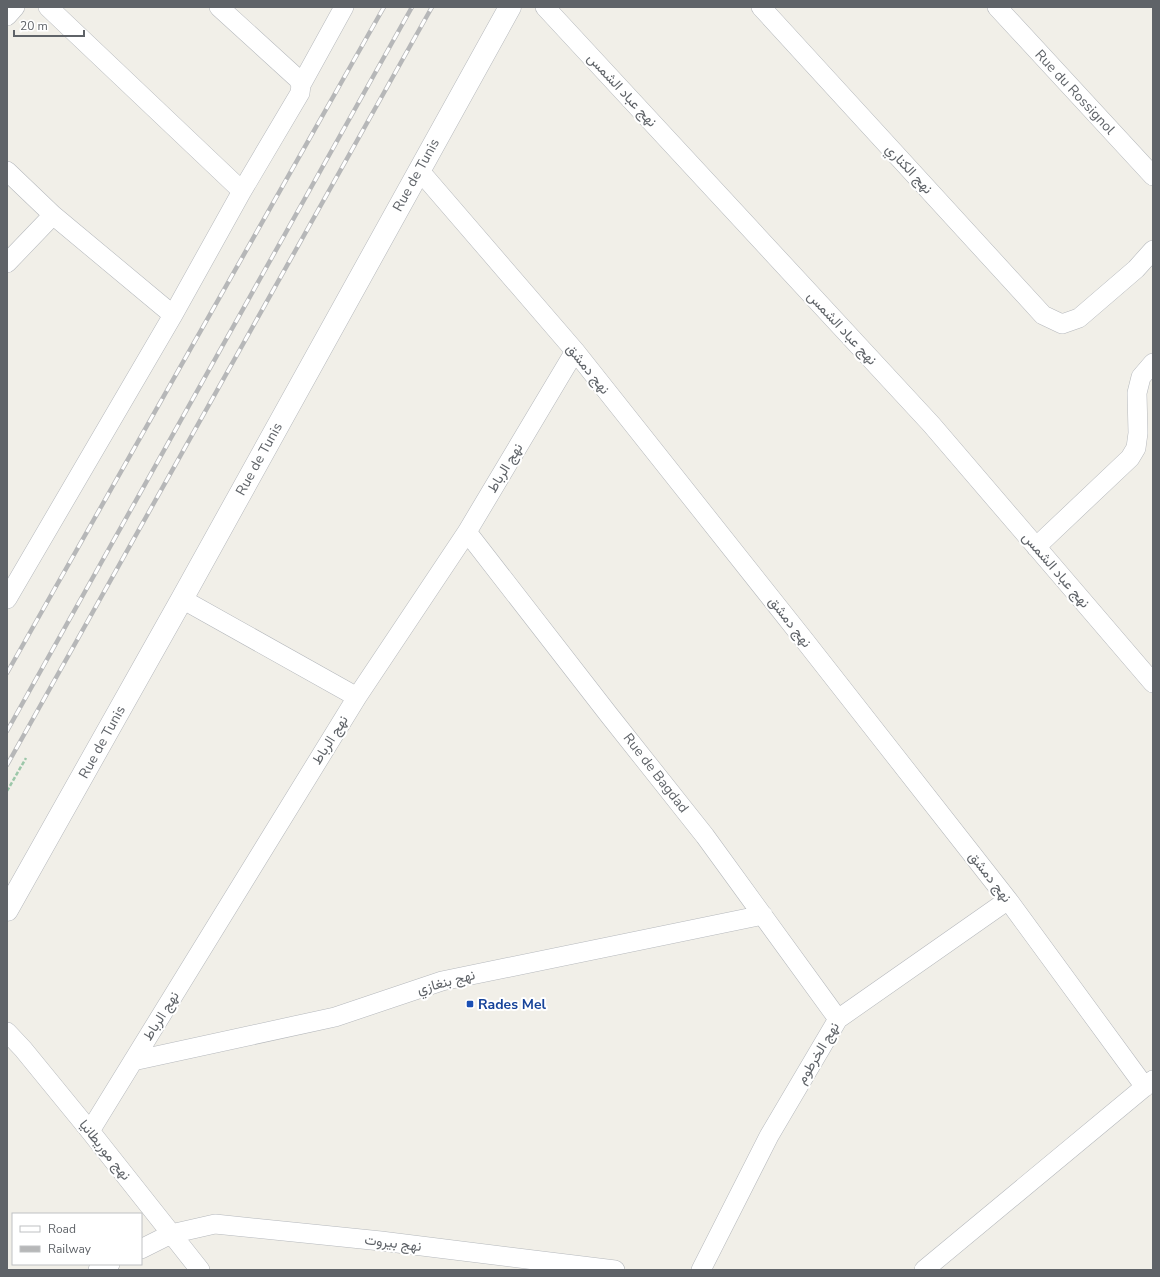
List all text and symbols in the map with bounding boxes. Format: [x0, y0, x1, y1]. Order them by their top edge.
scale bar [14, 12, 84, 38]
text: 20 m [20, 18, 48, 34]
street label: Rue du Rossignol [1031, 45, 1120, 139]
street label: نهج عباد الشمس [582, 49, 661, 132]
street label: Rue de Tunis [388, 135, 444, 215]
street label: نهج الكناري [880, 140, 937, 199]
street label: نهج عباد الشمس [802, 287, 881, 370]
street label: نهج دمشق [561, 340, 614, 399]
street label: Rue de Tunis [231, 419, 287, 499]
street label: نهج الرباط [483, 440, 528, 497]
street label: نهج عباد الشمس [1017, 528, 1094, 613]
street label: نهج دمشق [763, 593, 816, 652]
street label: Rue de Tunis [74, 702, 130, 782]
street label: نهج الرباط [307, 712, 353, 769]
street label: Rue de Bagdad [619, 729, 693, 817]
street label: نهج دمشق [963, 848, 1016, 907]
street label: نهج بنغازي [415, 965, 478, 1001]
street label: نهج الرباط [138, 988, 184, 1045]
place label: Rades Mel [478, 995, 547, 1014]
marker: Rades Mel [465, 999, 475, 1009]
street label: نهج الخرطوم [792, 1019, 845, 1088]
street label: نهج موريطانيا [74, 1116, 135, 1185]
legend [12, 1213, 142, 1265]
text: Road [48, 1221, 76, 1237]
street label: نهج بيروت [363, 1230, 423, 1257]
text: Railway [48, 1241, 92, 1257]

